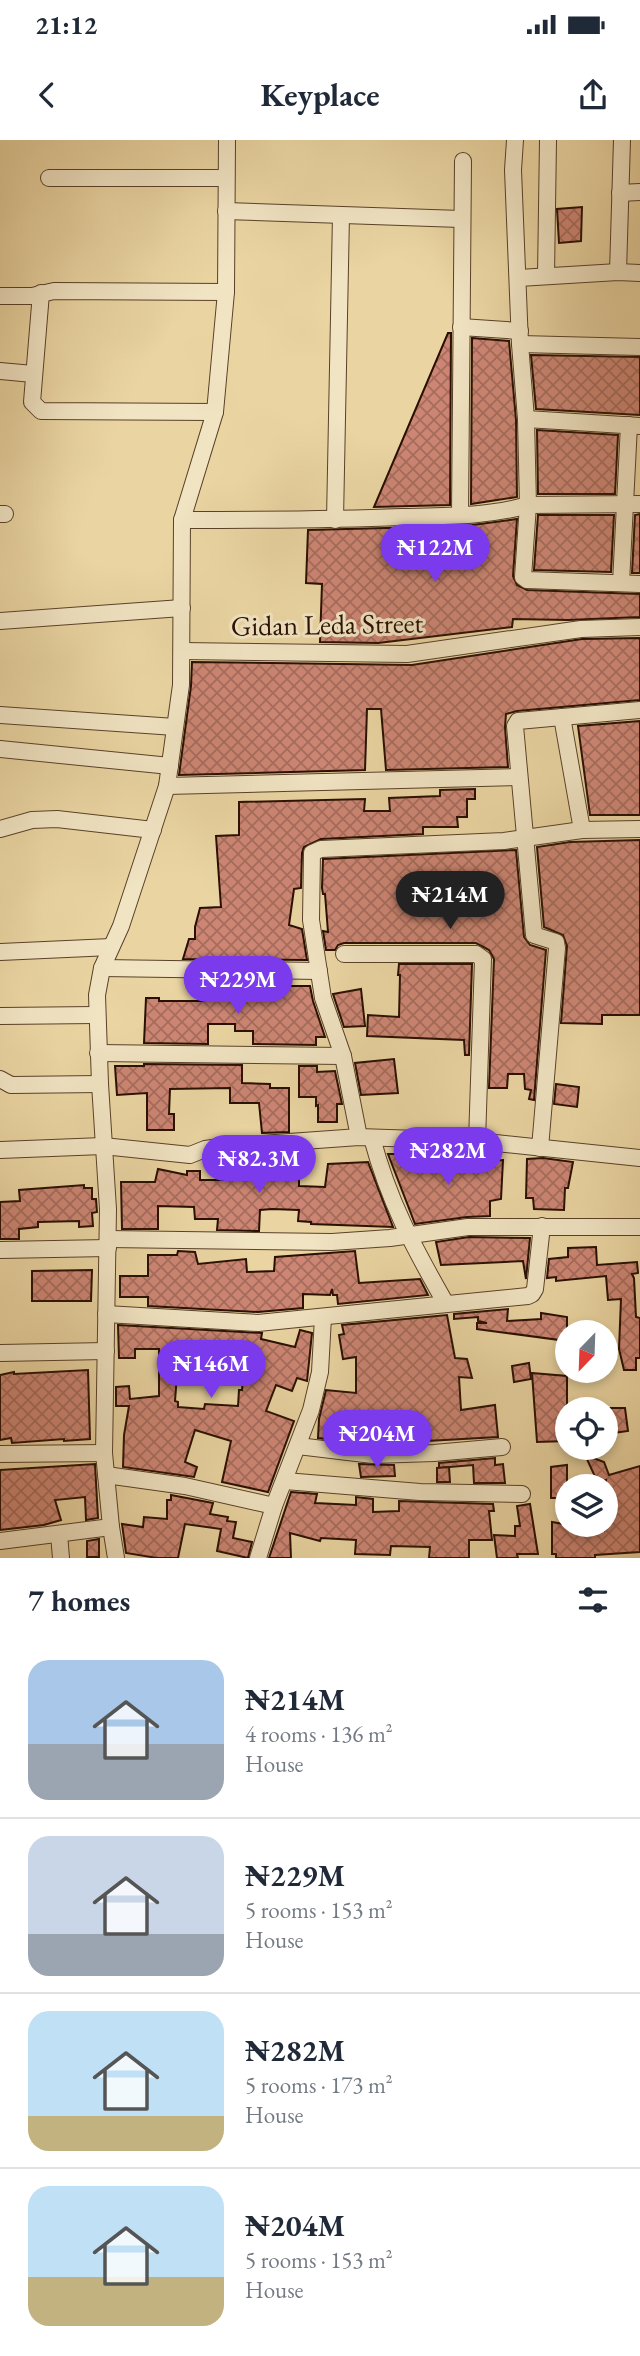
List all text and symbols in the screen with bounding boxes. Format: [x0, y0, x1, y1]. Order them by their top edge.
text: 21:12 [35, 8, 97, 42]
text: Keyplace [260, 74, 380, 116]
icon: back [28, 76, 66, 114]
icon: share [574, 76, 612, 114]
pin: ₦122M [386, 524, 484, 584]
text: ₦122M [397, 532, 473, 562]
street label: Gidan Leda Street [230, 604, 424, 644]
pin: ₦214M [401, 872, 499, 931]
text: ₦214M [412, 879, 488, 909]
pin: ₦229M [189, 956, 287, 1016]
text: ₦229M [200, 964, 276, 994]
pin: ₦282M [399, 1128, 497, 1187]
text: ₦282M [410, 1135, 486, 1165]
pin: ₦82.3M [202, 1136, 316, 1195]
text: ₦82.3M [218, 1143, 300, 1173]
north arrow [555, 1320, 618, 1382]
map controls [555, 1320, 618, 1537]
pin: ₦146M [162, 1340, 260, 1400]
text: ₦146M [173, 1348, 249, 1378]
button: locate [555, 1397, 618, 1460]
pin: ₦204M [328, 1410, 426, 1470]
text: ₦204M [339, 1418, 415, 1448]
button: layers [555, 1474, 618, 1537]
text: 7 homes [28, 1581, 130, 1620]
icon: filters [574, 1581, 612, 1619]
text: ₦214M [245, 1680, 345, 1719]
icon: home [84, 1688, 168, 1772]
text: 4 rooms · 136 m² [245, 1719, 393, 1749]
text: House [245, 1749, 304, 1779]
text: ₦229M [245, 1856, 345, 1895]
icon: home [84, 1864, 168, 1948]
text: 5 rooms · 153 m² [245, 1895, 393, 1925]
text: House [245, 1925, 304, 1955]
text: ₦282M [245, 2031, 345, 2070]
icon: home [84, 2039, 168, 2123]
text: 5 rooms · 173 m² [245, 2070, 393, 2100]
text: House [245, 2100, 304, 2130]
text: ₦204M [245, 2206, 345, 2245]
icon: home [84, 2214, 168, 2298]
text: 5 rooms · 153 m² [245, 2245, 393, 2275]
text: House [245, 2275, 304, 2305]

